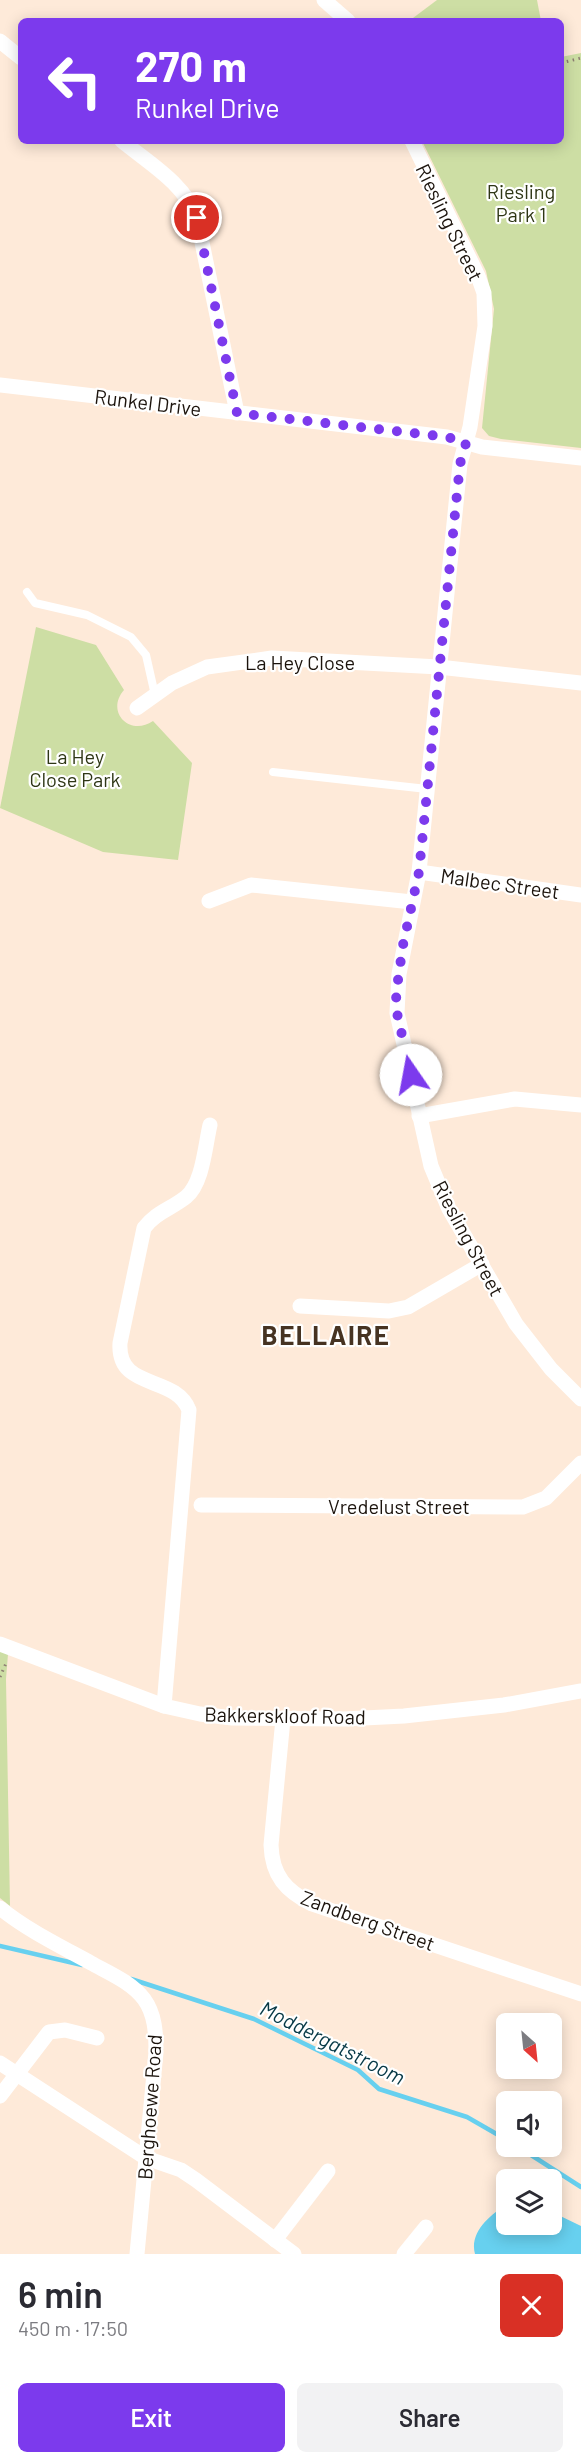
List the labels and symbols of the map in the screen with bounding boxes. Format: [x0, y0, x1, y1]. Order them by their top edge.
street label: Riesling Street [411, 160, 489, 284]
park label: Riesling Park 1 [487, 179, 555, 226]
pin [171, 192, 222, 243]
street label: Runkel Drive [93, 384, 203, 420]
street label: La Hey Close [245, 650, 355, 674]
park label: La Hey Close Park [29, 744, 121, 791]
street label: Malbec Street [439, 863, 561, 903]
position arrow [379, 1043, 443, 1107]
street label: Riesling Street [429, 1176, 509, 1300]
district label: BELLAIRE [262, 1319, 390, 1350]
street label: Vredelust Street [328, 1494, 470, 1518]
street label: Bakkerskloof Road [204, 1702, 366, 1728]
street label: Zandberg Street [298, 1885, 438, 1955]
water label: Moddergatstroom [257, 1995, 409, 2089]
north arrow [496, 2013, 562, 2079]
street label: Berghoewe Road [132, 2033, 166, 2181]

